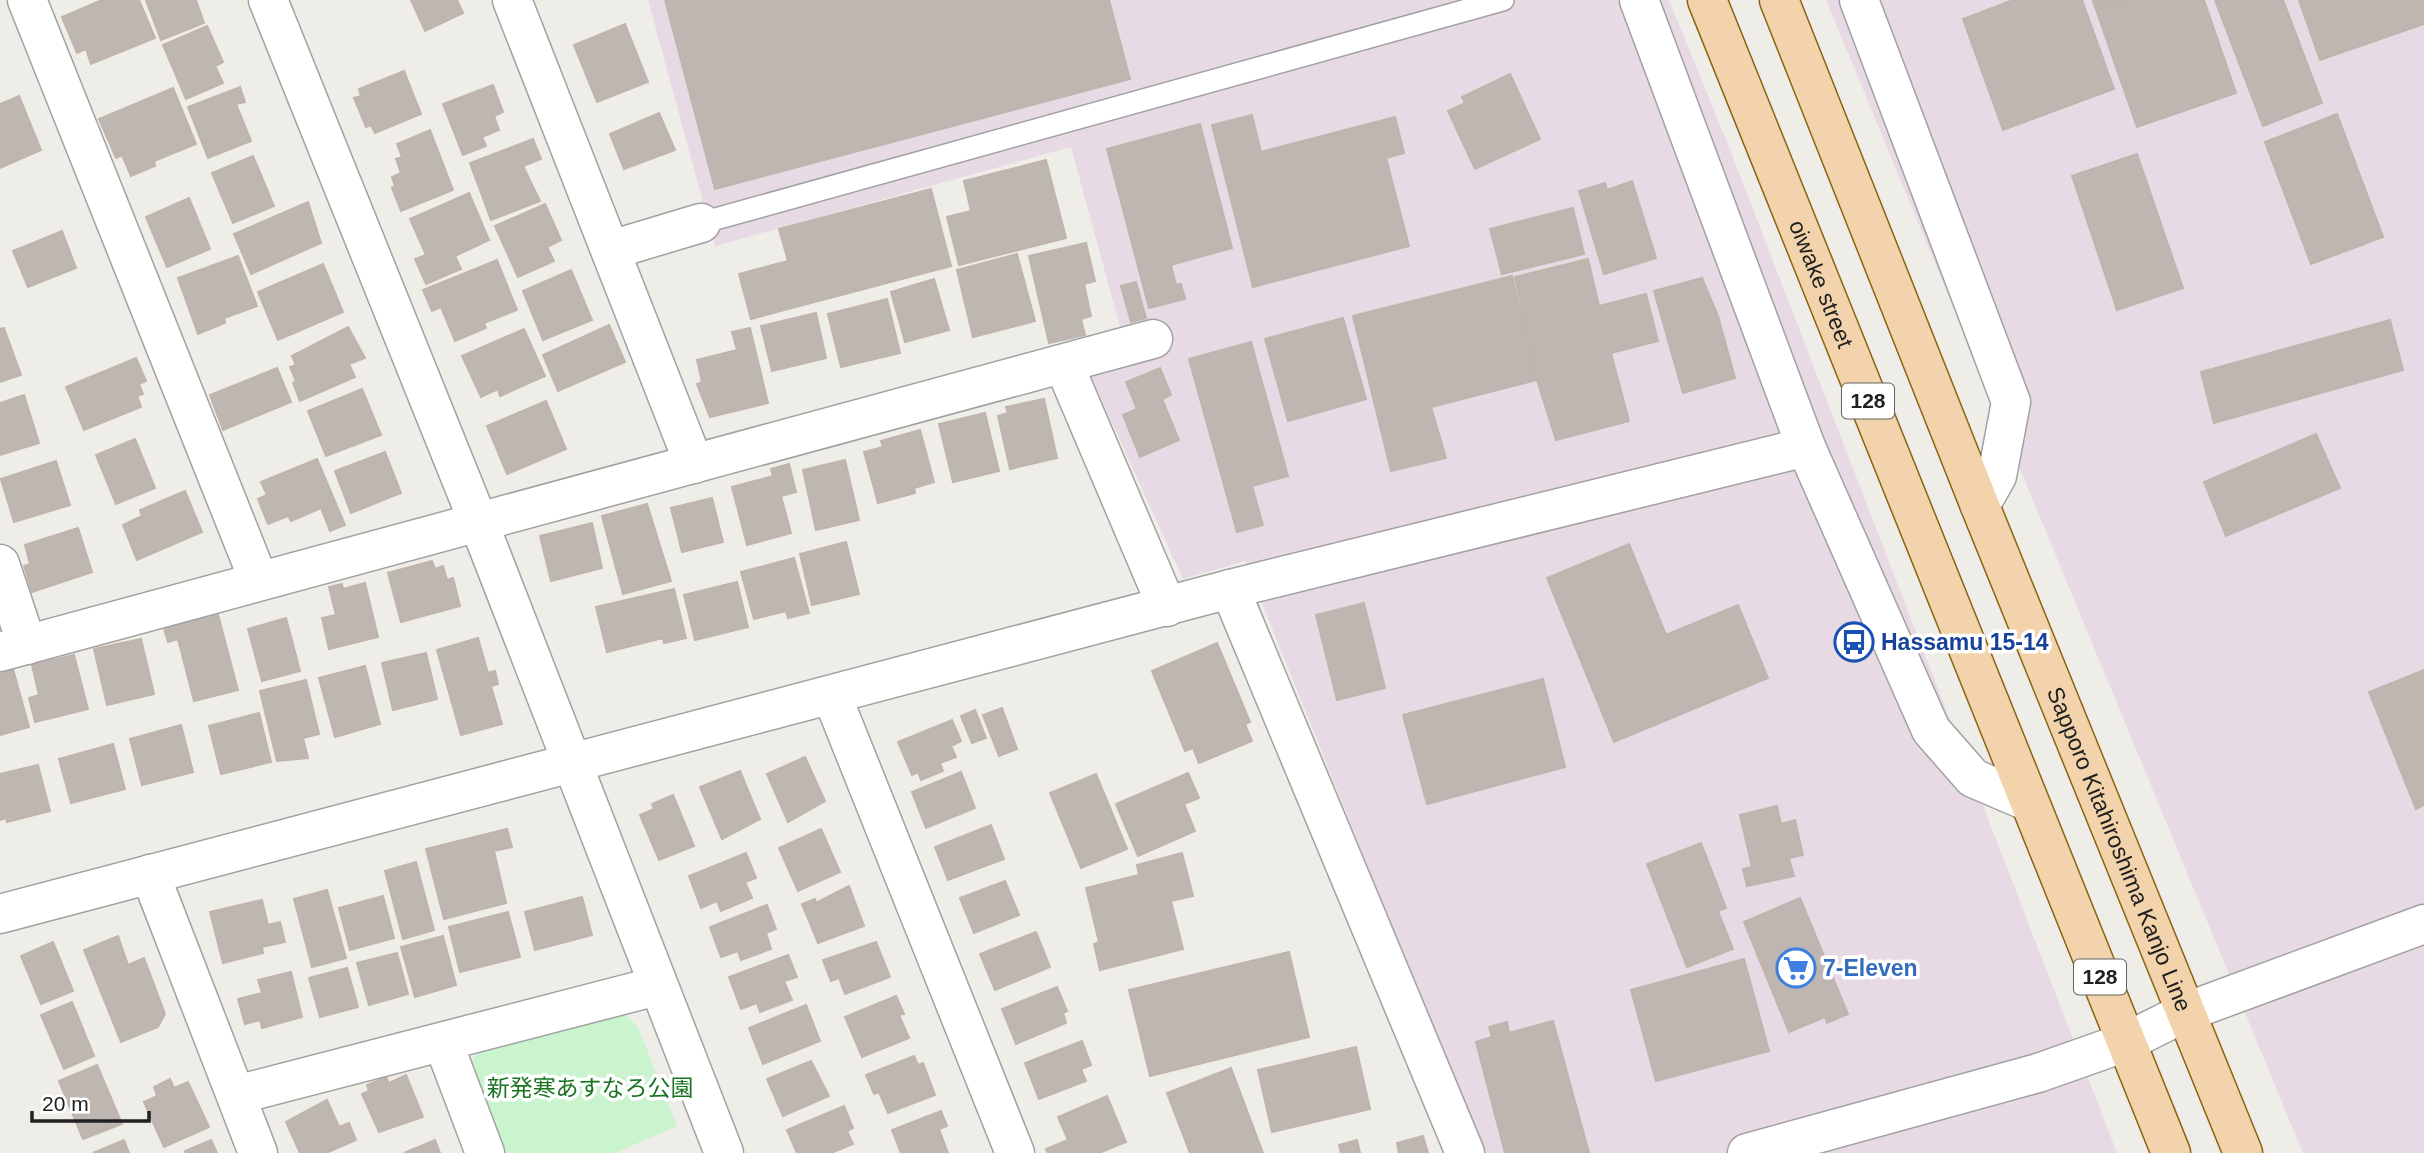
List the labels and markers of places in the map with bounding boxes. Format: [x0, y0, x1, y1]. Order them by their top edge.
bus stop icon: Hassamu 15-14 [1833, 621, 1875, 663]
place label: Hassamu 15-14 [1881, 629, 2049, 655]
supermarket icon: 7-Eleven [1775, 947, 1817, 989]
place label: 7-Eleven [1823, 955, 1918, 981]

